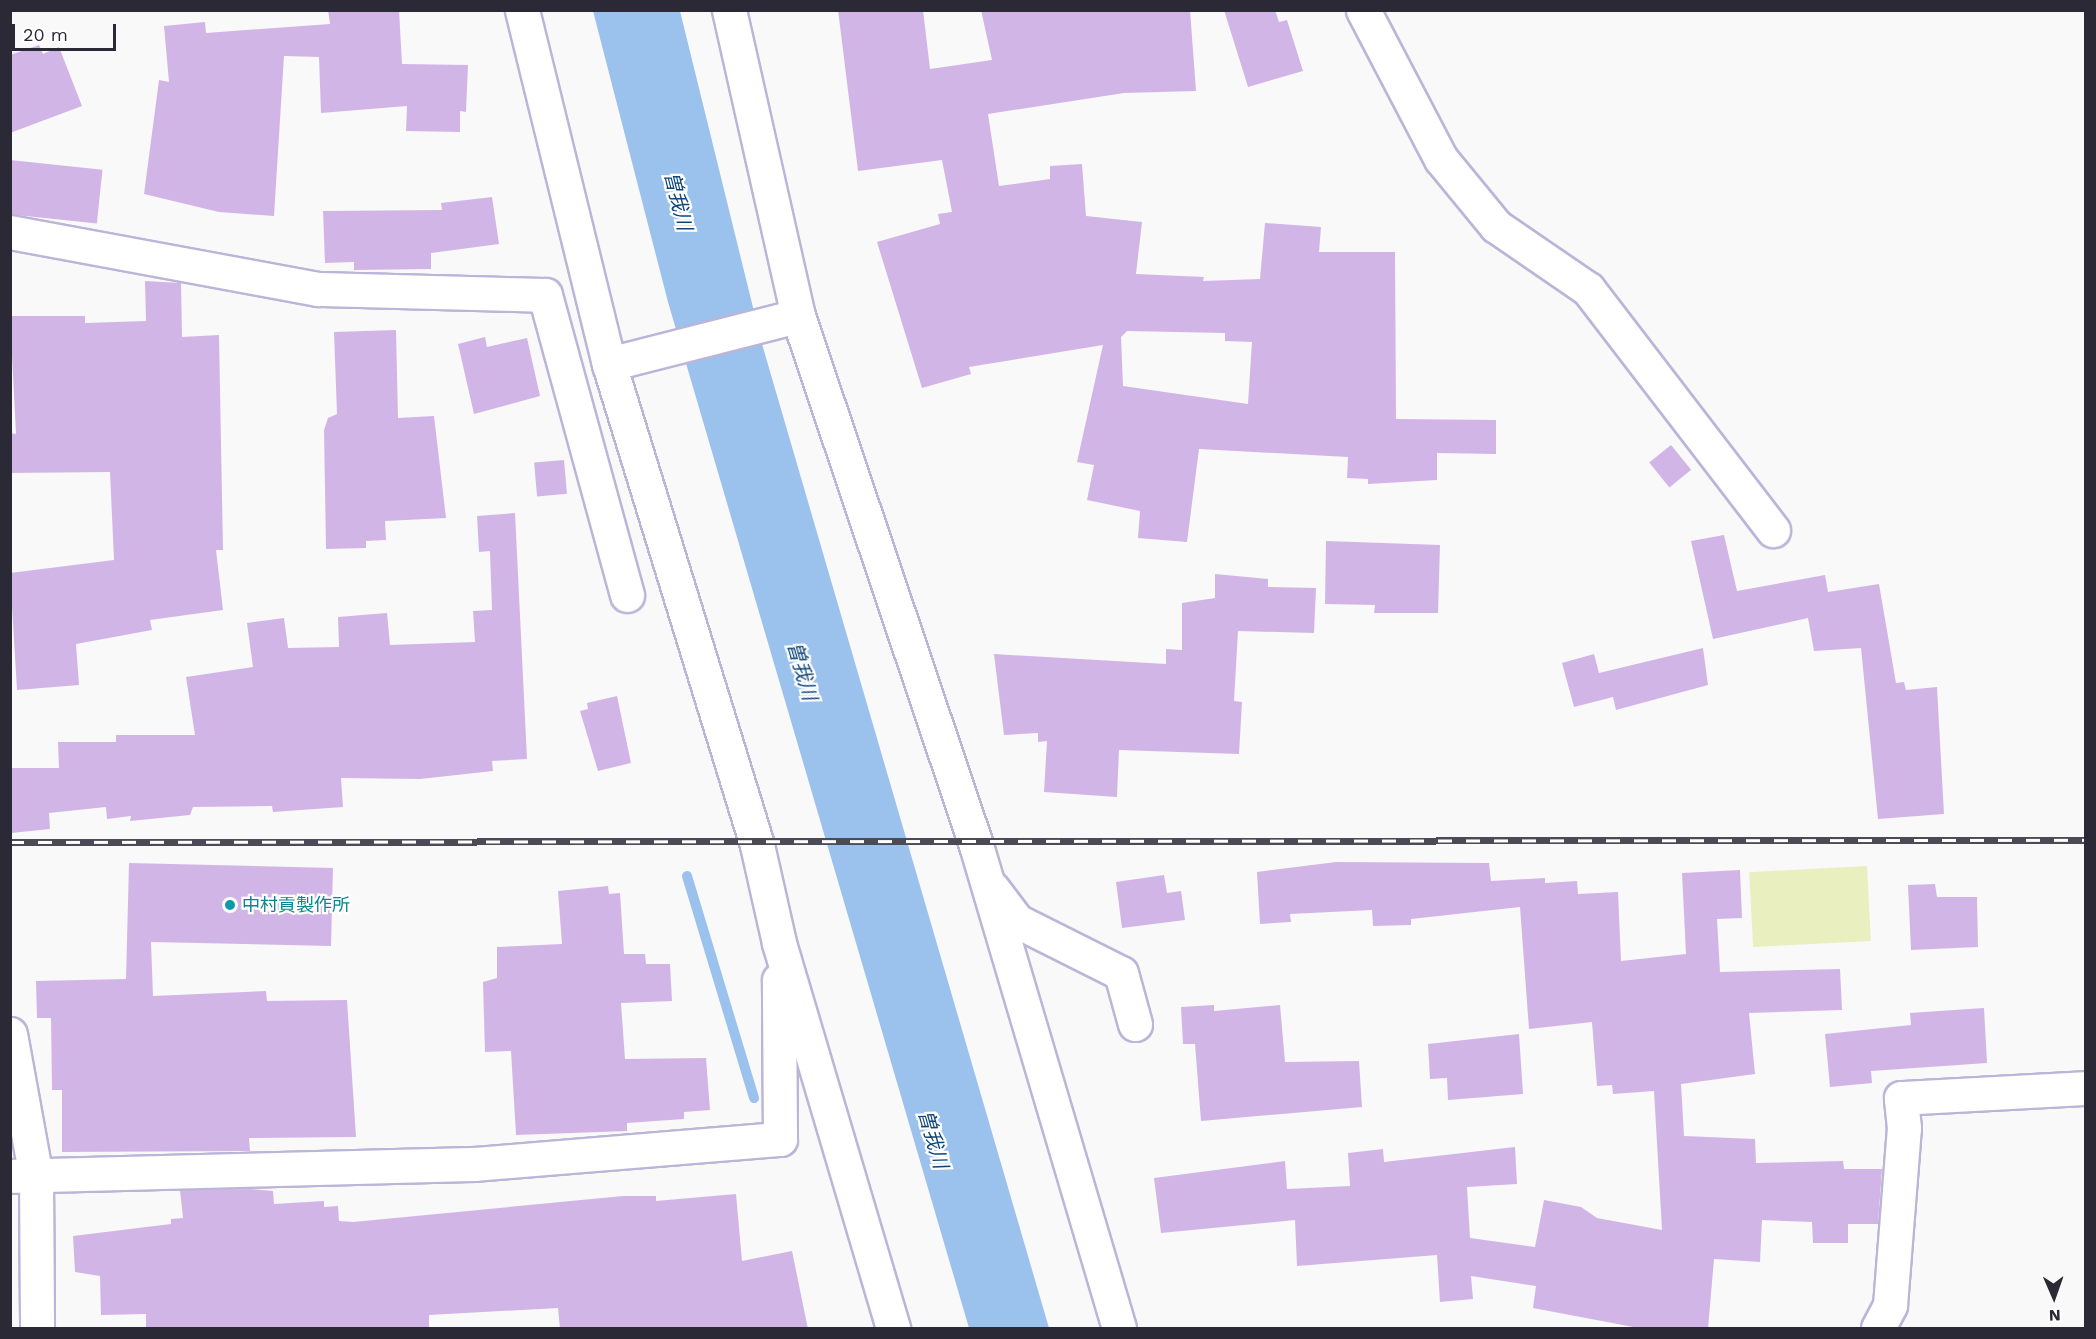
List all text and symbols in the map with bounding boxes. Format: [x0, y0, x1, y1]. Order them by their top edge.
scale bar [15, 12, 118, 50]
text: 20 m [23, 24, 68, 45]
water label: 曽我川 [659, 169, 697, 233]
water label: 曽我川 [782, 639, 822, 703]
place label: 中村貢製作所 [242, 894, 350, 916]
marker: 中村貢製作所 [223, 898, 237, 912]
water label: 曽我川 [913, 1107, 953, 1171]
north arrow [2024, 1267, 2084, 1327]
text: N [2048, 1306, 2061, 1325]

